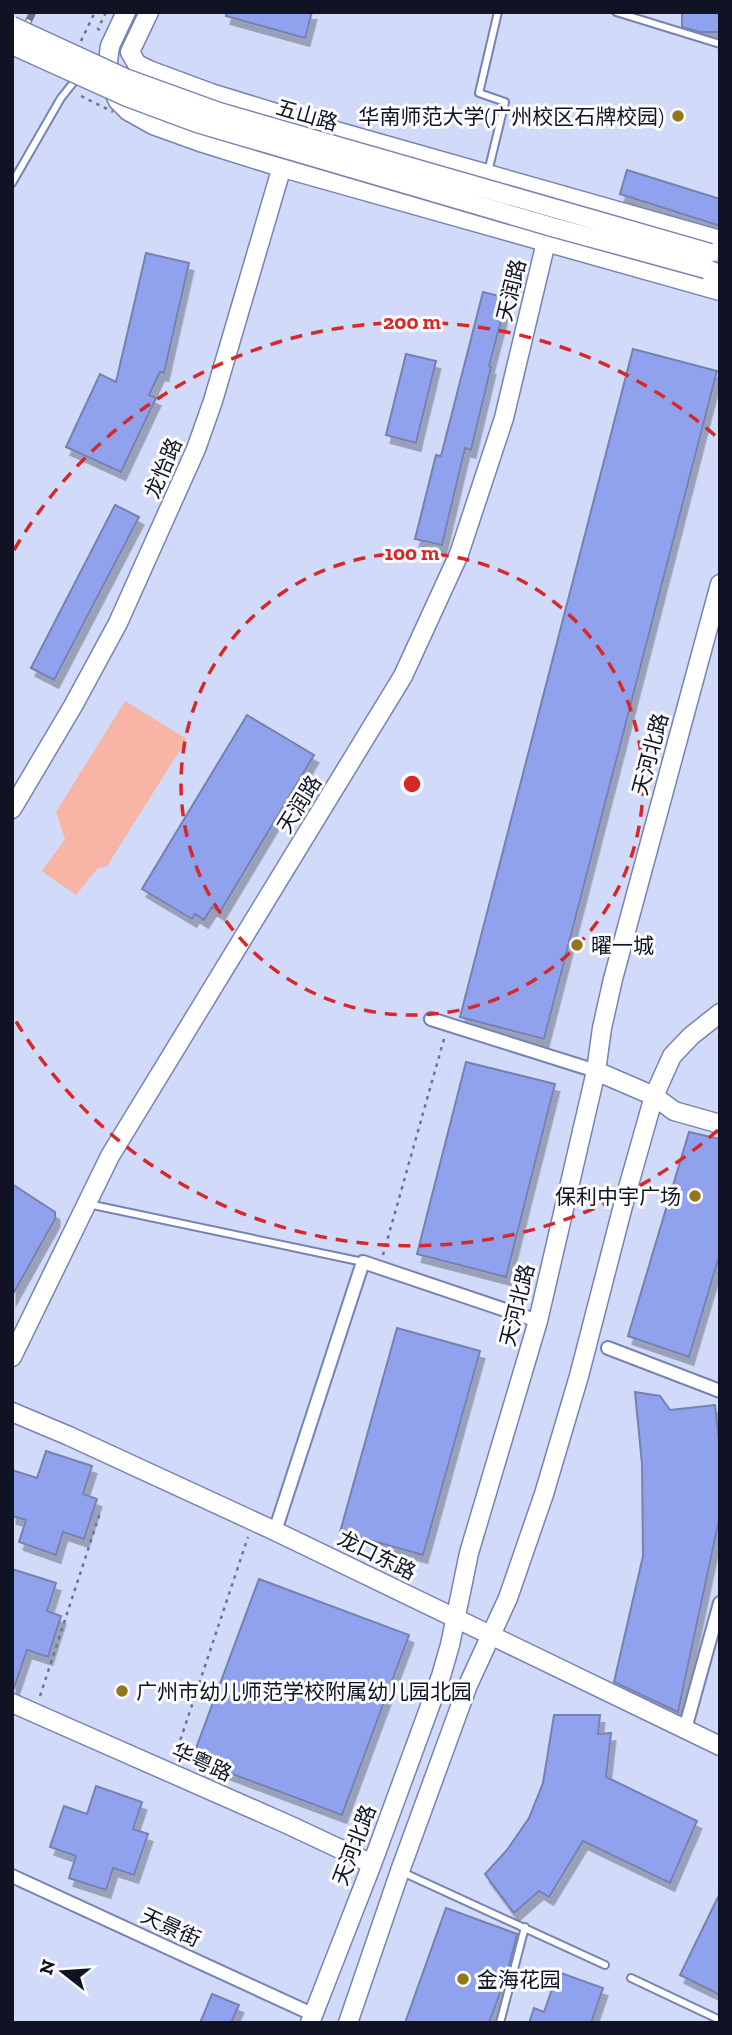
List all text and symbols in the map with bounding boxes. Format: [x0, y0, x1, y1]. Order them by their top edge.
street label: 五山路 [273, 94, 341, 136]
place label: 华南师范大学(广州校区石牌校园) [358, 104, 664, 129]
marker: 华南师范大学(广州校区石牌校园) [670, 108, 686, 124]
street label: 天润路 [491, 256, 531, 324]
text: 200 m [383, 309, 441, 334]
street label: 龙怡路 [139, 434, 187, 502]
text: 100 m [385, 540, 440, 565]
street label: 天河北路 [627, 710, 673, 798]
street label: 天润路 [272, 771, 326, 837]
centre of rings [400, 772, 424, 796]
place label: 曜一城 [591, 933, 654, 958]
marker: 曜一城 [569, 937, 585, 953]
place label: 保利中宇广场 [555, 1184, 681, 1209]
marker: 保利中宇广场 [687, 1188, 703, 1204]
street label: 天河北路 [495, 1261, 539, 1349]
street label: 龙口东路 [334, 1525, 420, 1585]
place label: 广州市幼儿师范学校附属幼儿园北园 [136, 1679, 472, 1704]
marker: 广州市幼儿师范学校附属幼儿园北园 [114, 1683, 130, 1699]
street label: 华粤路 [168, 1738, 236, 1786]
street label: 天河北路 [327, 1801, 381, 1889]
street label: 天景街 [137, 1902, 205, 1952]
north arrow [28, 1937, 98, 2007]
text: N [34, 1957, 60, 1977]
place label: 金海花园 [477, 1967, 561, 1992]
marker: 金海花园 [455, 1971, 471, 1987]

